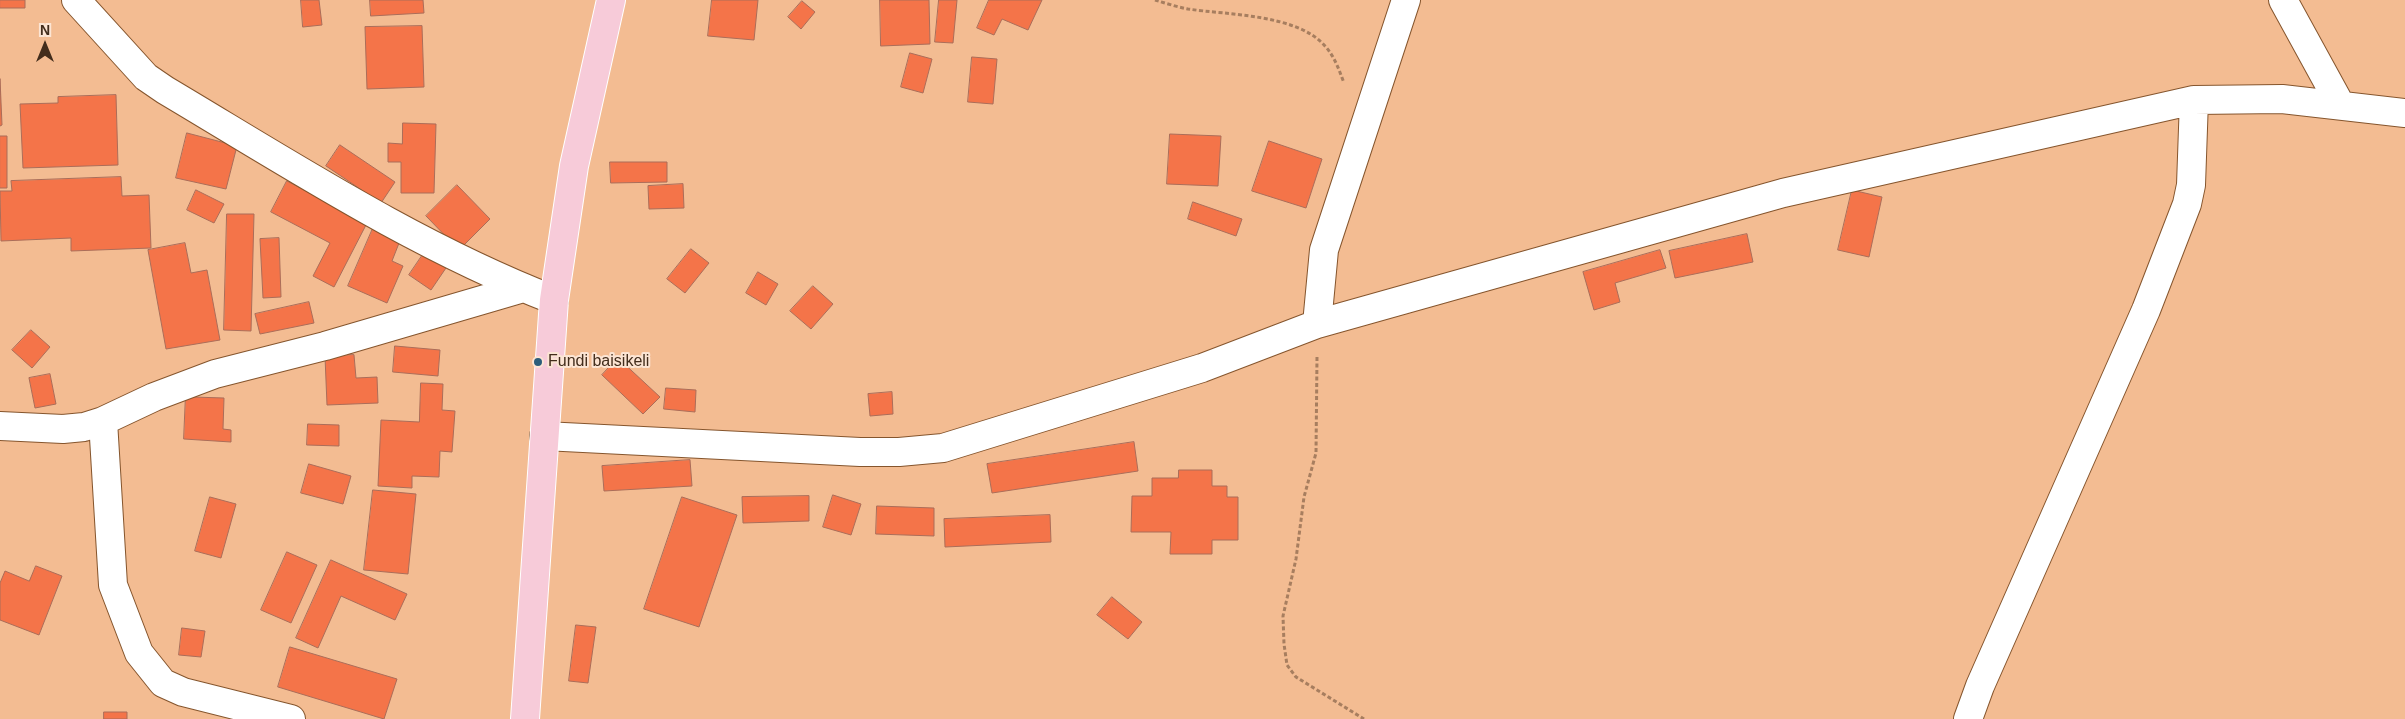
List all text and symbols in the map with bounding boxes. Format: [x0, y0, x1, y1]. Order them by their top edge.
north arrow [20, 20, 70, 70]
text: N [40, 22, 50, 38]
place label: Fundi baisikeli [548, 352, 649, 372]
marker: Fundi baisikeli [532, 356, 544, 368]

